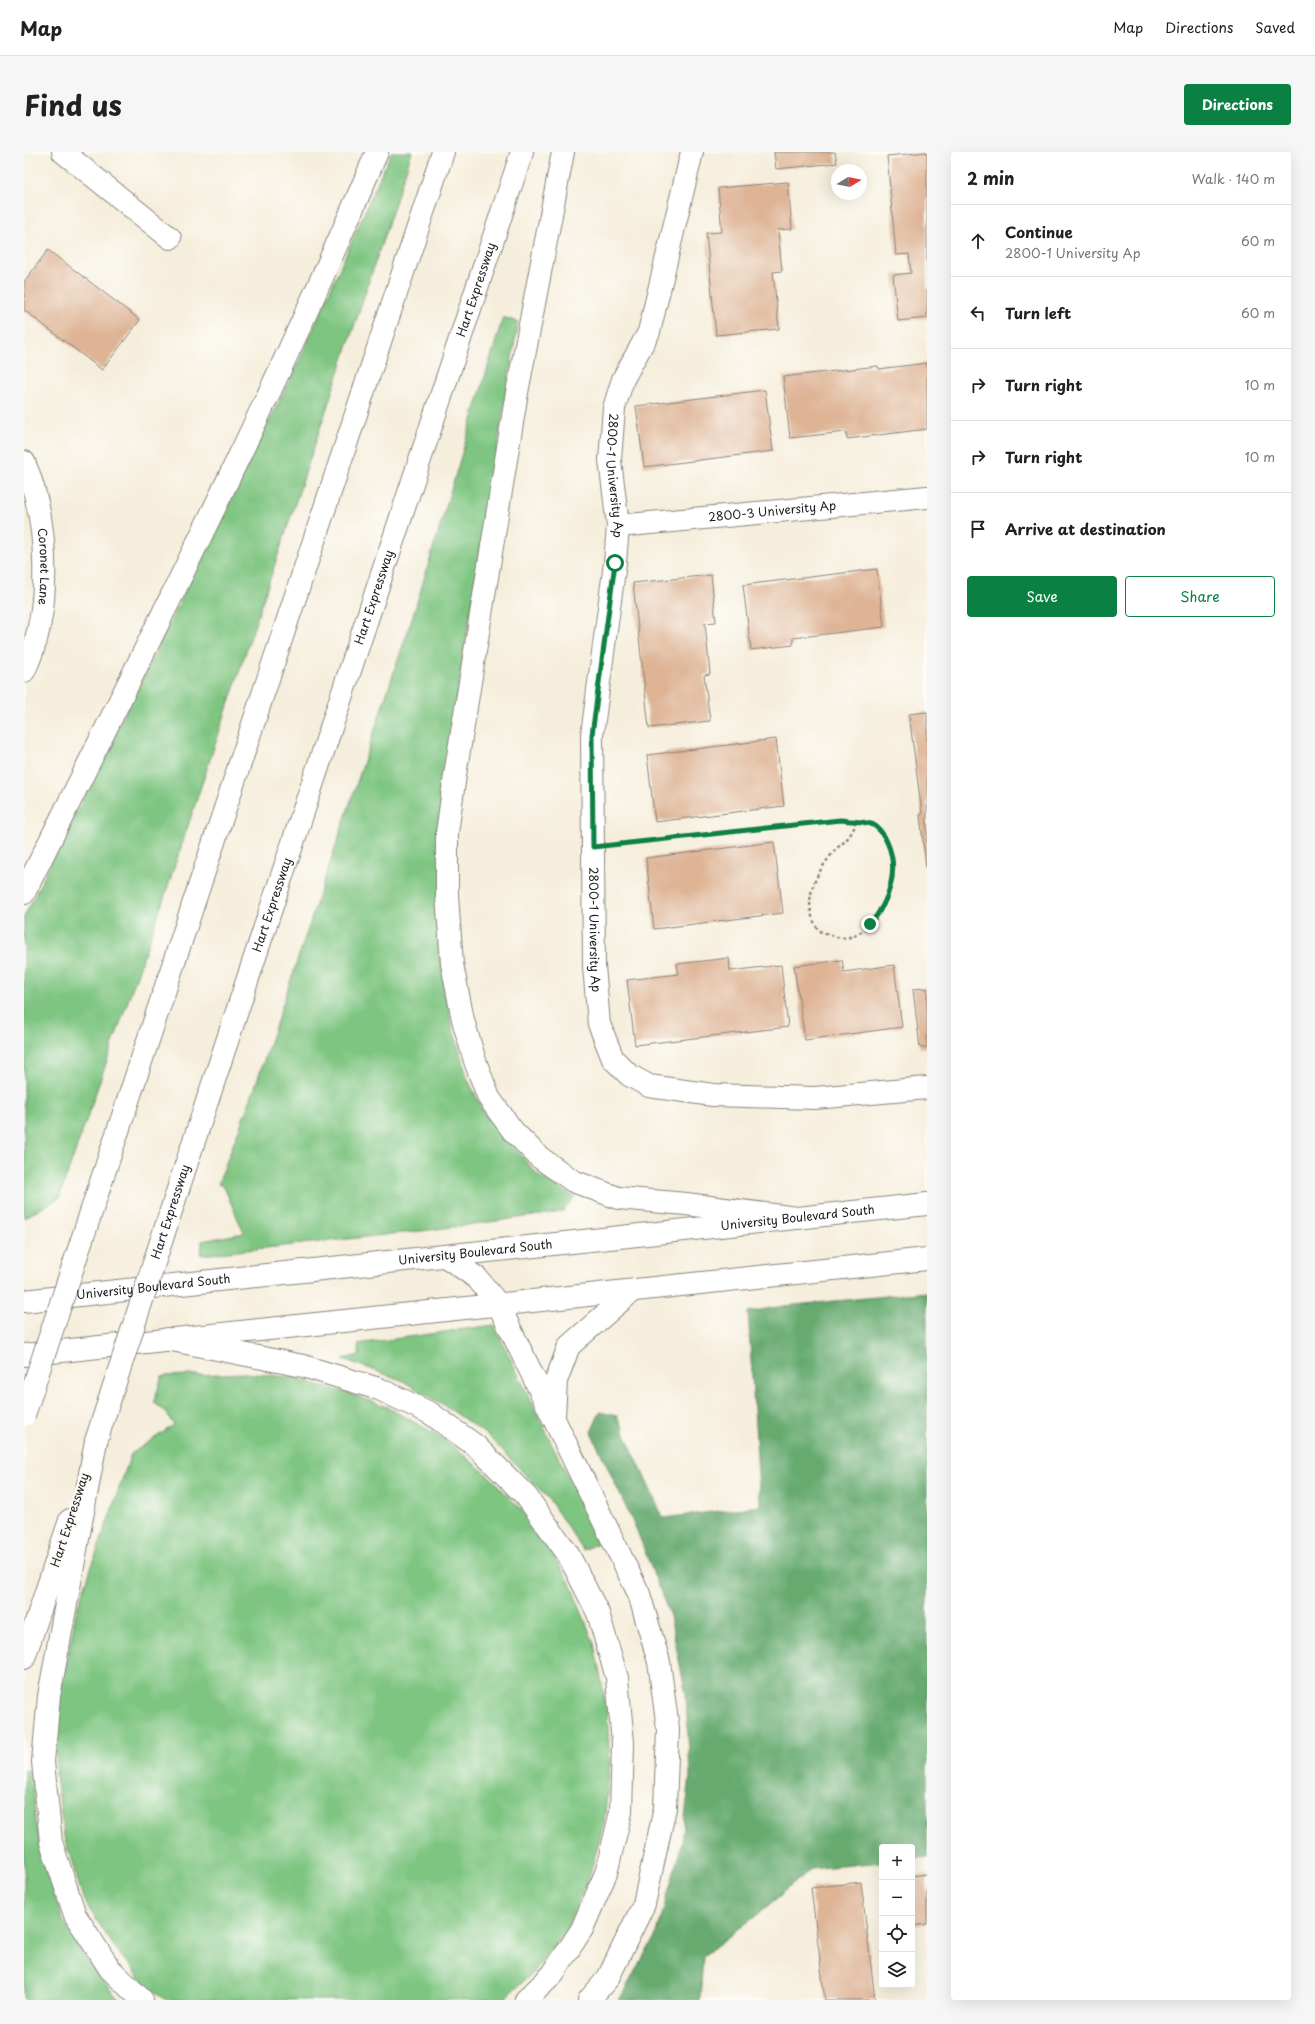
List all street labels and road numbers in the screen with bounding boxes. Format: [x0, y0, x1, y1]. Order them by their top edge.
street label: Hart Expressway [451, 240, 499, 339]
street label: 2800-1 University Ap [602, 413, 628, 539]
street label: 2800-3 University Ap [708, 496, 837, 525]
street label: Coronet Lane [33, 527, 54, 606]
street label: Hart Expressway [349, 548, 397, 647]
street label: Hart Expressway [247, 855, 295, 954]
street label: 2800-1 University Ap [585, 867, 606, 993]
street label: Hart Expressway [146, 1162, 194, 1261]
street label: University Boulevard South [720, 1200, 875, 1234]
street label: University Boulevard South [397, 1234, 553, 1269]
street label: University Boulevard South [75, 1269, 231, 1303]
street label: Hart Expressway [45, 1470, 93, 1569]

